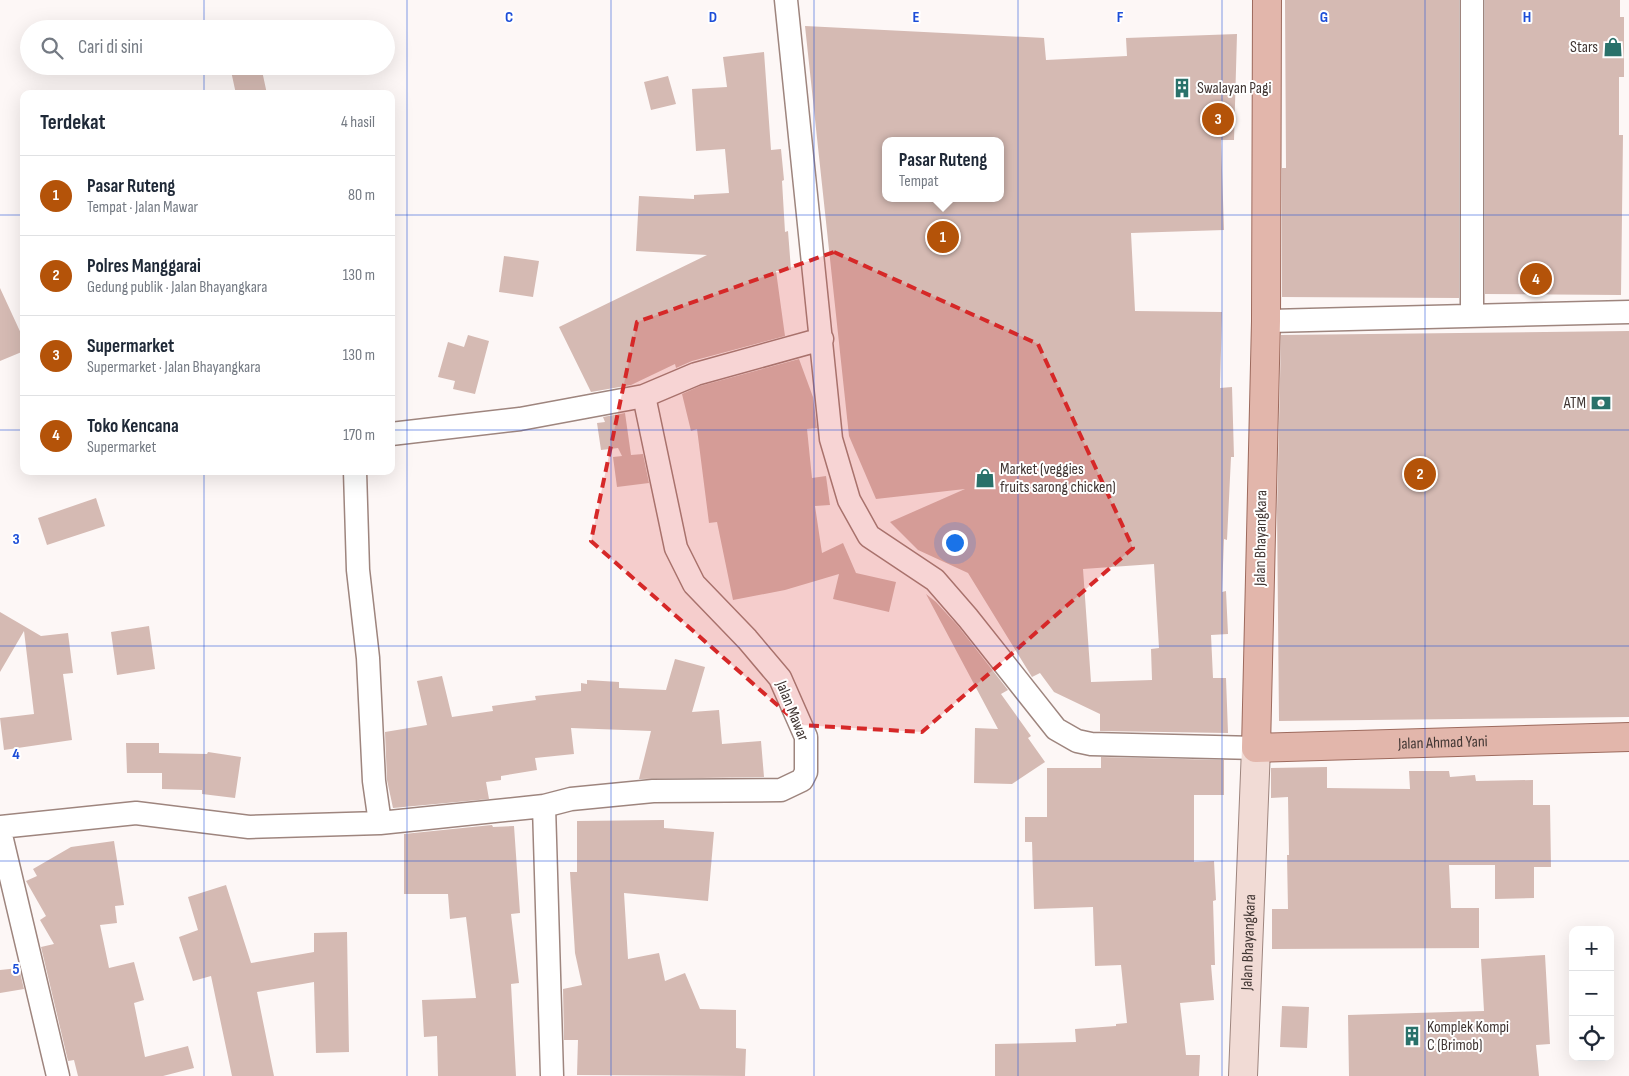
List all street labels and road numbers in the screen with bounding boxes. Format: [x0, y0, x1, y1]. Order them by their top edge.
street label: Jalan Bhayangkara [1251, 490, 1271, 587]
street label: Jalan Mawar [771, 677, 813, 744]
street label: Jalan Ahmad Yani [1397, 732, 1488, 753]
street label: Jalan Bhayangkara [1237, 894, 1260, 992]

